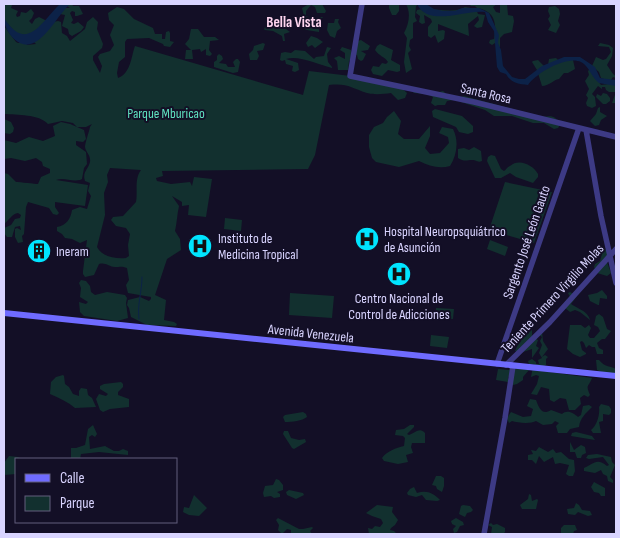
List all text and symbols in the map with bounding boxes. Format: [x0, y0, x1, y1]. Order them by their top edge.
district label: Bella Vista [266, 13, 322, 32]
street label: Santa Rosa [459, 79, 513, 108]
park label: Parque Mburicao [127, 105, 205, 122]
street label: Sargento José León Gauto [499, 183, 554, 301]
place label: Hospital Neuropsquiátrico de Asunción [384, 223, 506, 256]
hospital icon: Hospital Neuropsquiátrico de Asunción [354, 226, 380, 252]
place label: Instituto de Medicina Tropical [218, 230, 298, 263]
hospital icon: Instituto de Medicina Tropical [187, 233, 213, 259]
building icon: Ineram [26, 238, 52, 264]
street label: Teniente Primero Virgilio Molas [497, 240, 607, 356]
place label: Ineram [56, 243, 89, 260]
hospital icon: Centro Nacional de Control de Adicciones [386, 261, 412, 287]
place label: Centro Nacional de Control de Adicciones [348, 290, 450, 323]
street label: Avenida Venezuela [266, 320, 355, 346]
legend [15, 458, 178, 523]
text: Calle [60, 469, 84, 488]
text: Parque [60, 494, 95, 513]

